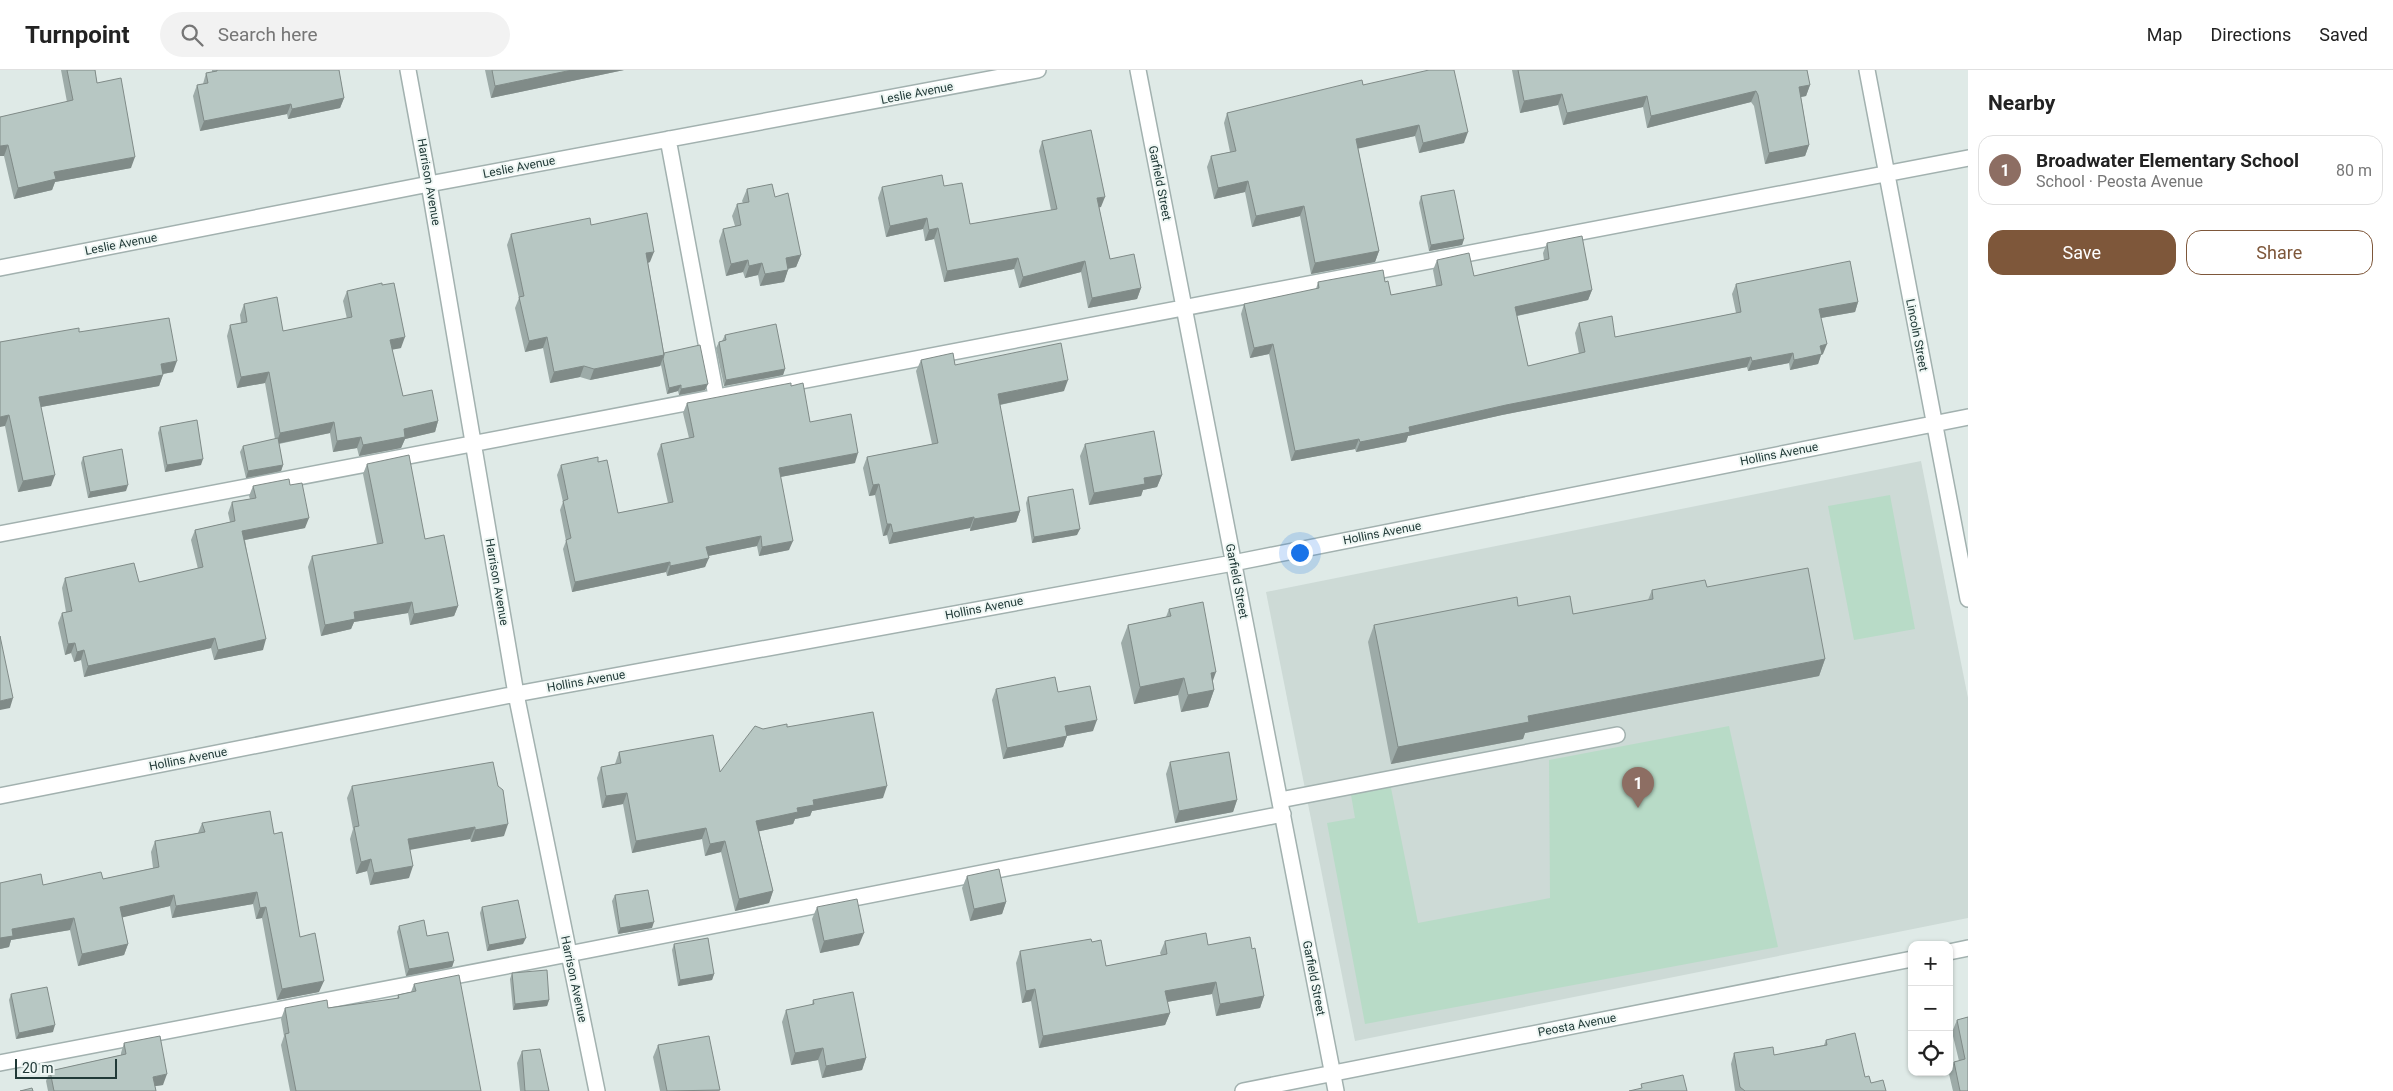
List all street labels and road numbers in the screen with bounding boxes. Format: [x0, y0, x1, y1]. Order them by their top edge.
street label: Leslie Avenue [880, 79, 954, 107]
street label: Harrison Avenue [414, 137, 444, 227]
street label: Garfield Street [1146, 144, 1174, 222]
street label: Leslie Avenue [482, 153, 556, 181]
street label: Leslie Avenue [84, 230, 158, 258]
street label: Lincoln Street [1903, 298, 1931, 372]
street label: Hollins Avenue [1739, 440, 1819, 468]
street label: Hollins Avenue [1342, 519, 1422, 547]
street label: Harrison Avenue [482, 537, 512, 627]
street label: Garfield Street [1223, 542, 1251, 620]
street label: Hollins Avenue [944, 594, 1024, 622]
street label: Hollins Avenue [546, 667, 626, 695]
street label: Hollins Avenue [148, 745, 228, 773]
street label: Harrison Avenue [558, 934, 590, 1024]
street label: Garfield Street [1300, 939, 1328, 1017]
street label: Peosta Avenue [1537, 1011, 1617, 1039]

